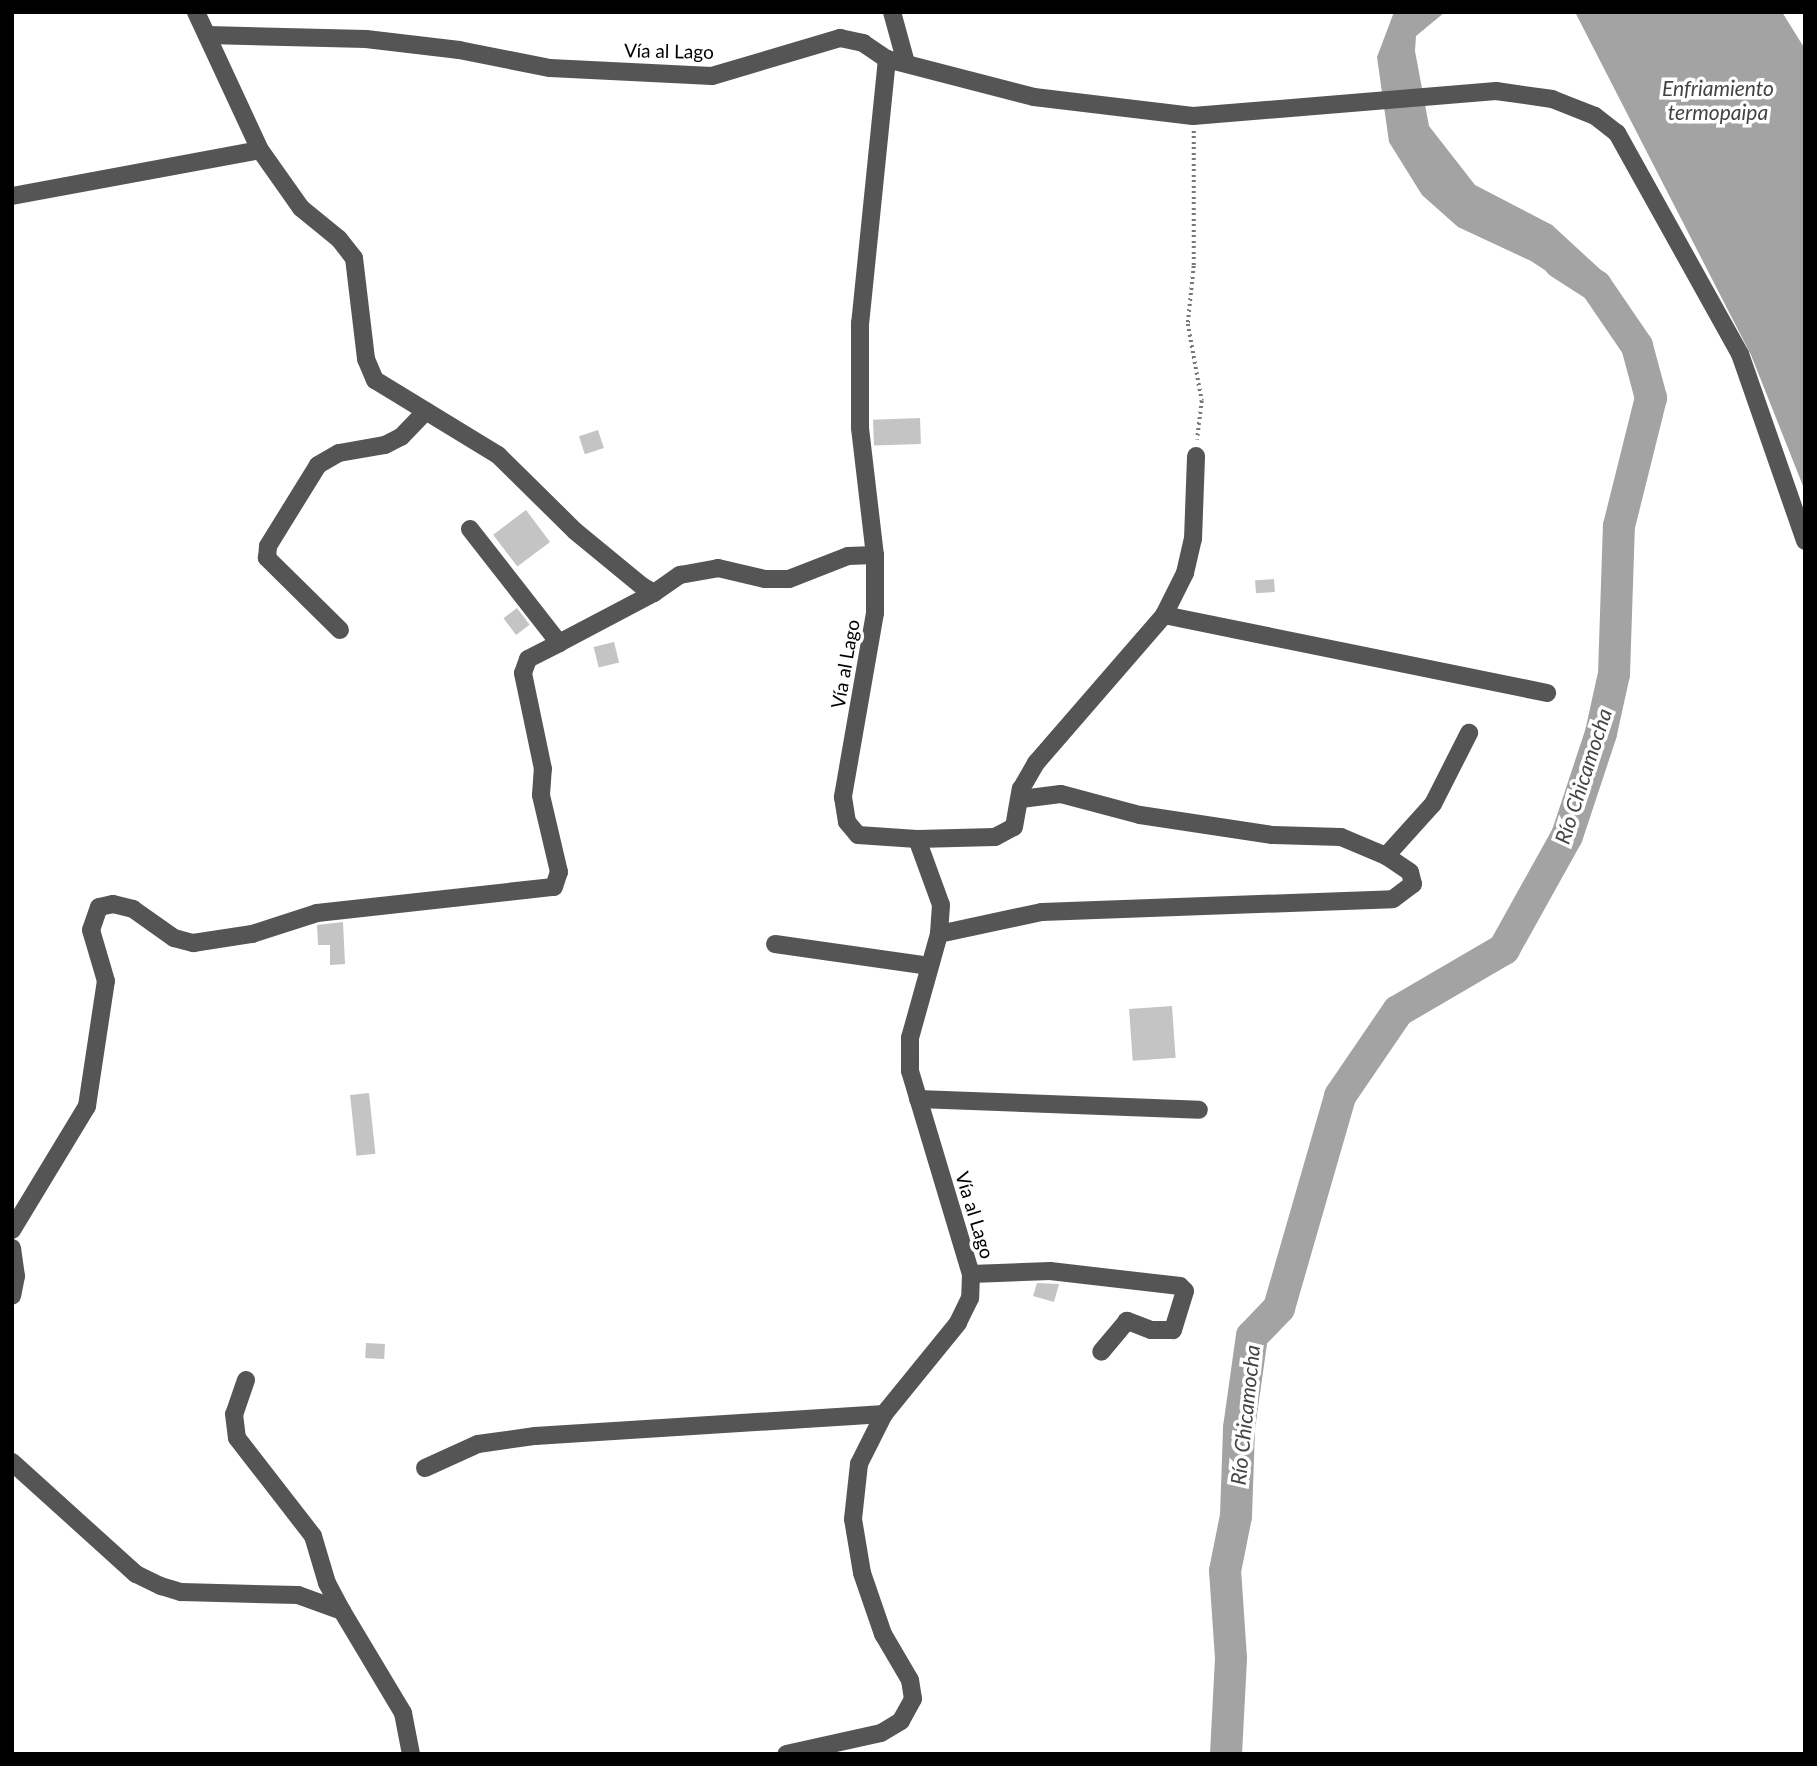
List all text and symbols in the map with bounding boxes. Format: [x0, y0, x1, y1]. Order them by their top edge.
street label: Vía al Lago [624, 39, 714, 63]
water label: Enfriamiento termopaipa [1662, 75, 1774, 125]
street label: Vía al Lago [826, 618, 864, 710]
water label: Río Chicamocha [1549, 705, 1617, 847]
street label: Vía al Lago [951, 1169, 999, 1261]
water label: Río Chicamocha [1225, 1344, 1265, 1486]

